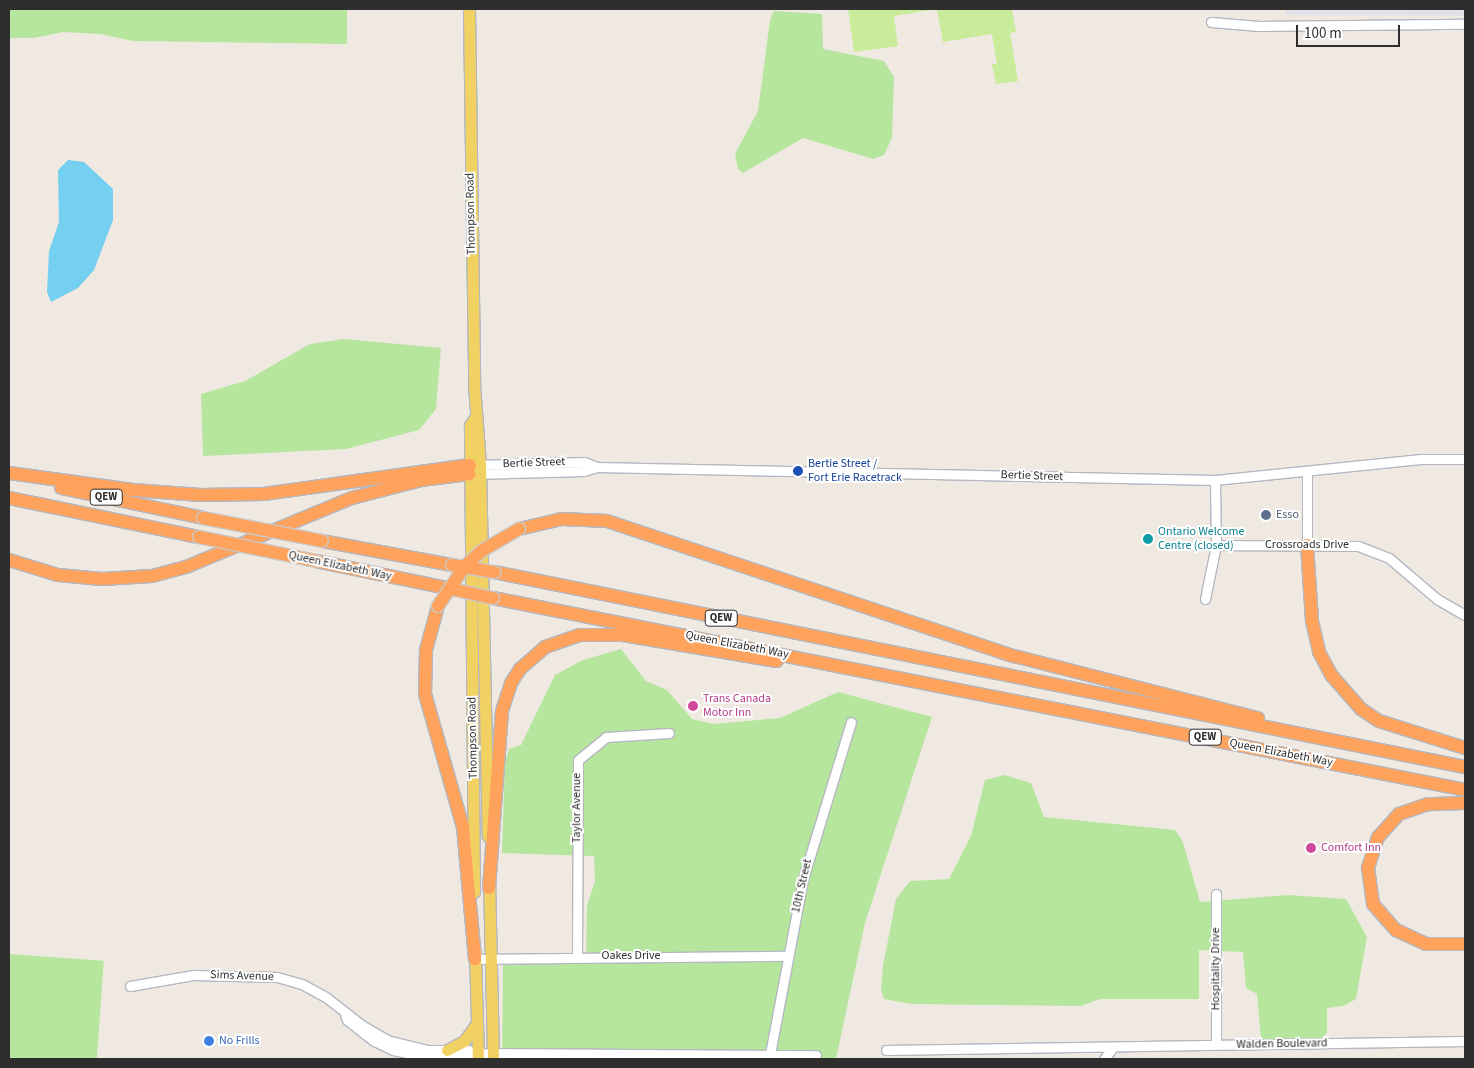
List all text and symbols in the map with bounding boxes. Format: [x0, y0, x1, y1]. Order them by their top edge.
scale bar [1299, 15, 1403, 47]
text: 100 m [1304, 23, 1342, 44]
street label: Thompson Road [463, 173, 479, 255]
street label: Bertie Street [502, 455, 566, 471]
place label: Bertie Street / Fort Erie Racetrack [808, 457, 902, 485]
marker: Bertie Street / Fort Erie Racetrack [792, 465, 804, 477]
street label: Bertie Street [1000, 468, 1064, 484]
road number: QEW [90, 488, 122, 506]
place label: Esso [1276, 508, 1299, 522]
marker: Esso [1260, 509, 1272, 521]
place label: Ontario Welcome Centre (closed) [1158, 525, 1244, 553]
marker: Ontario Welcome Centre (closed) [1142, 533, 1154, 545]
street label: Crossroads Drive [1265, 538, 1349, 552]
street label: Queen Elizabeth Way [287, 548, 393, 584]
road number: QEW [705, 610, 737, 626]
street label: Queen Elizabeth Way [684, 628, 790, 662]
place label: Trans Canada Motor Inn [703, 692, 771, 720]
street label: Thompson Road [465, 697, 481, 779]
marker: Trans Canada Motor Inn [687, 700, 699, 712]
road number: QEW [1189, 729, 1221, 746]
street label: Queen Elizabeth Way [1228, 736, 1334, 770]
street label: Taylor Avenue [570, 773, 584, 843]
place label: Comfort Inn [1321, 841, 1381, 855]
marker: Comfort Inn [1305, 842, 1317, 854]
street label: 10th Street [789, 858, 815, 914]
street label: Hospitality Drive [1209, 928, 1223, 1010]
street label: Oakes Drive [601, 949, 661, 963]
street label: Sims Avenue [210, 968, 274, 984]
place label: No Frills [219, 1034, 260, 1048]
marker: No Frills [203, 1035, 215, 1047]
street label: Walden Boulevard [1236, 1036, 1328, 1052]

